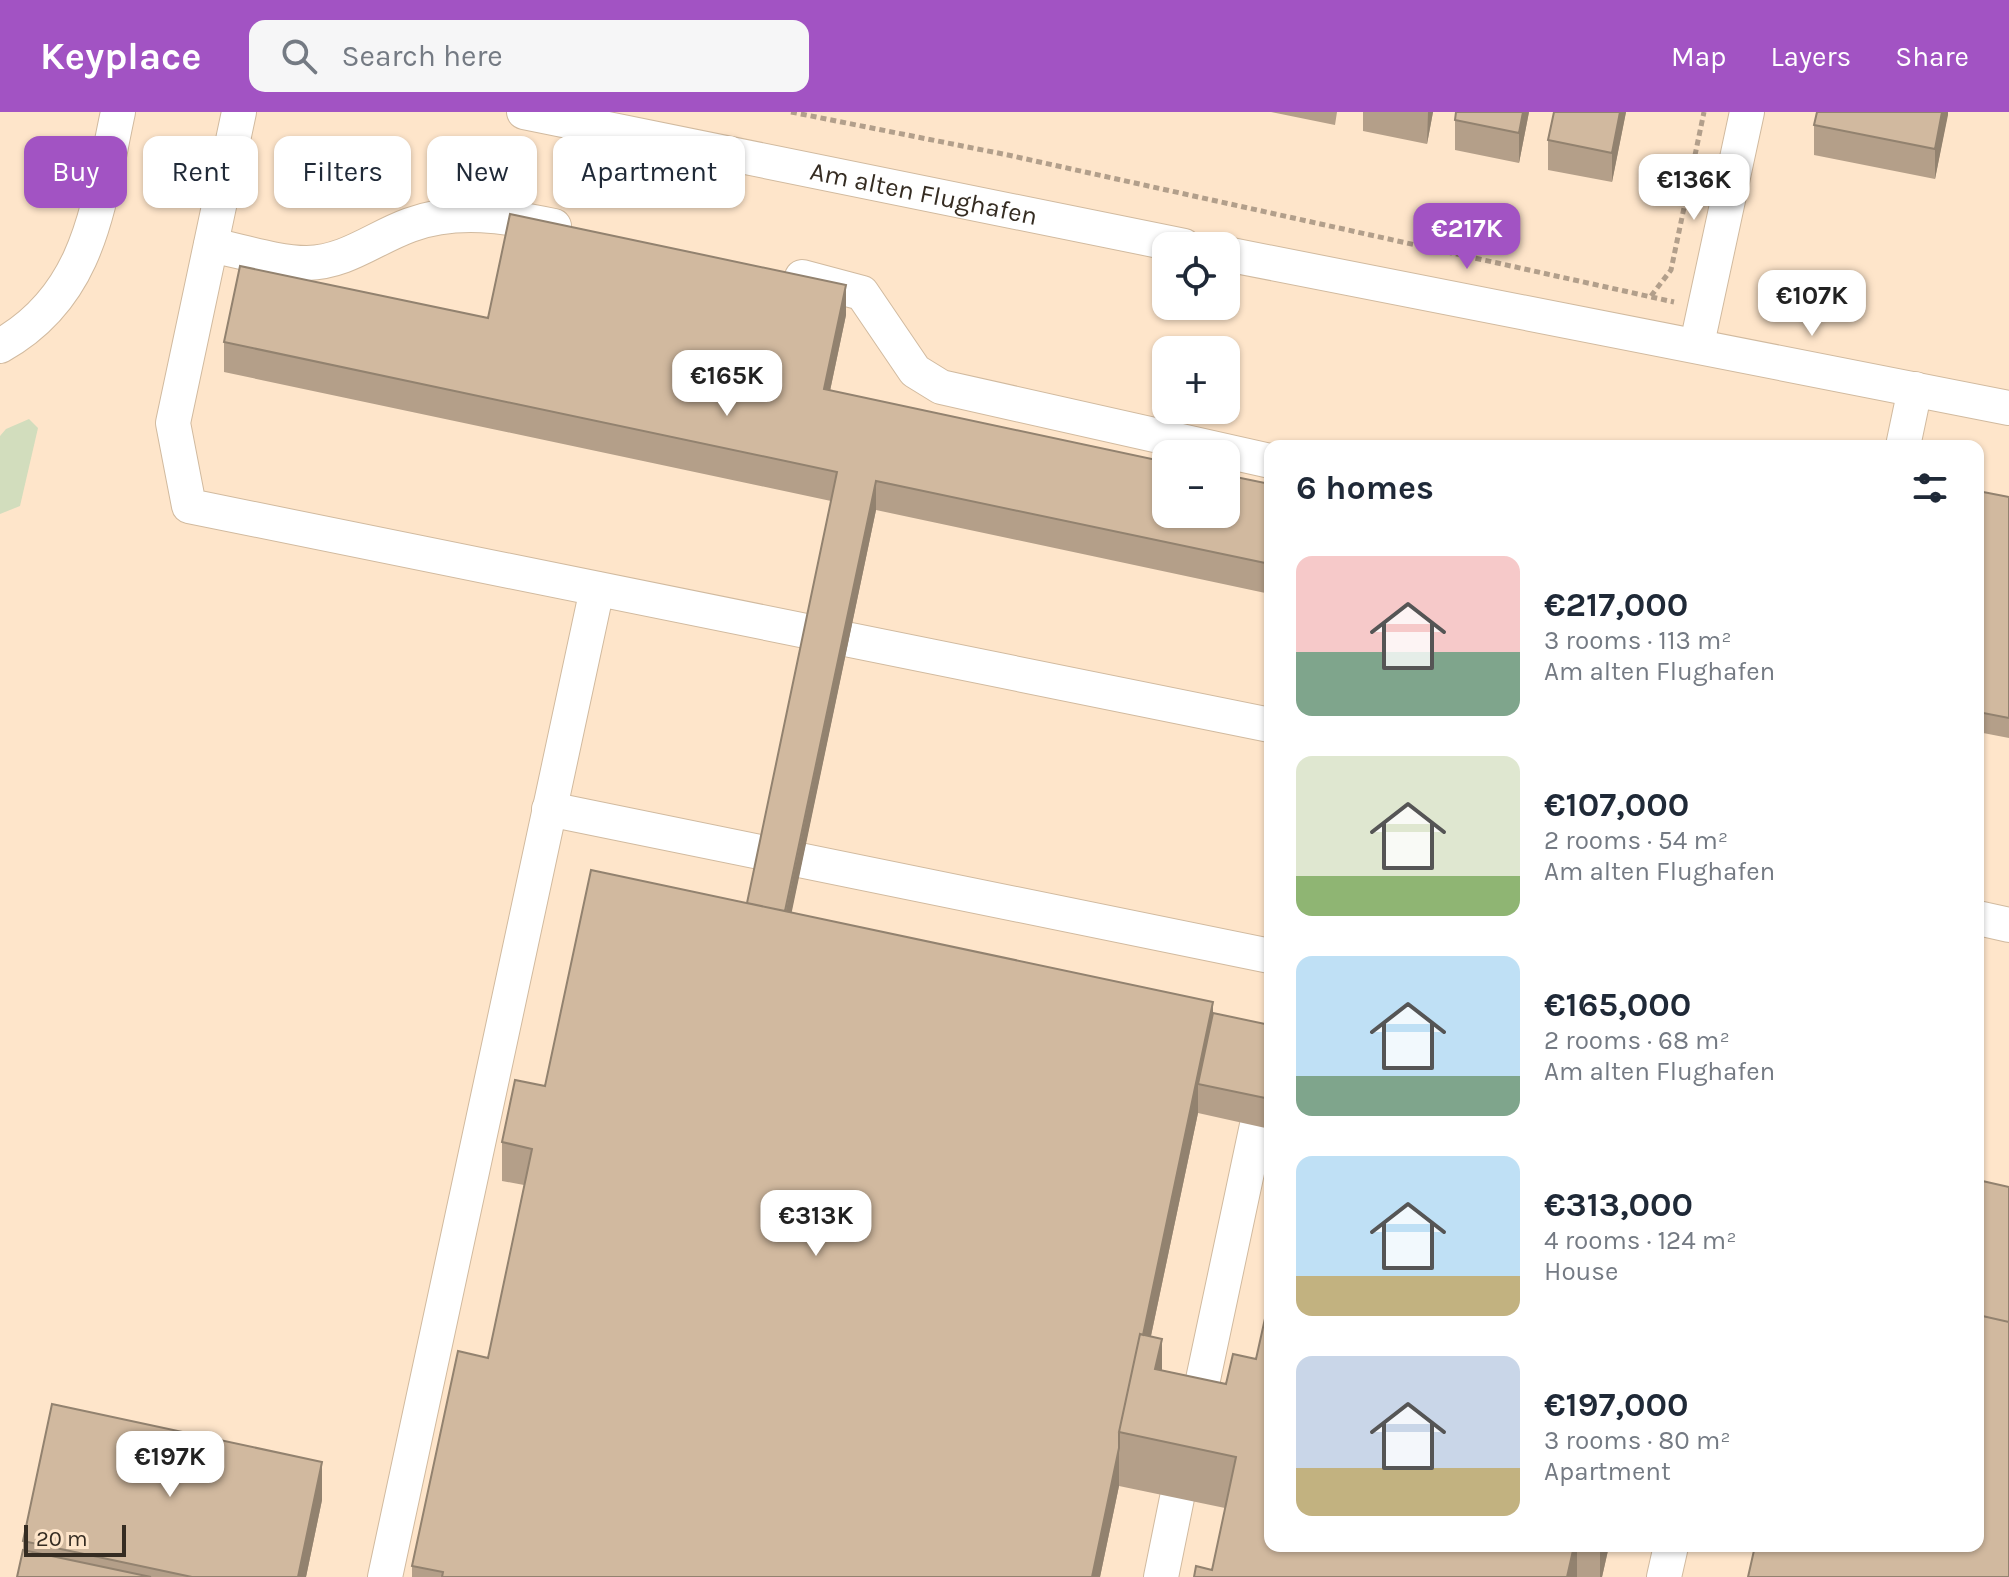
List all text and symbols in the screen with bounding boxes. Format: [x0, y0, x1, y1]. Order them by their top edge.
search box [249, 20, 809, 92]
text: Keyplace [40, 34, 201, 79]
icon: search [277, 34, 321, 78]
text: Search here [341, 38, 503, 74]
text: Map [1671, 40, 1726, 73]
text: Layers [1770, 40, 1851, 73]
text: Share [1895, 40, 1969, 73]
chip: Buy [24, 136, 127, 208]
chip: Rent [143, 136, 258, 208]
chip: Filters [274, 136, 411, 208]
chip: New [427, 136, 537, 208]
chip: Apartment [553, 136, 745, 208]
pin: €136K [1638, 154, 1750, 222]
street label: Am alten Flughafen [807, 155, 1040, 231]
text: €136K [1657, 164, 1731, 195]
pin: €217K [1411, 203, 1523, 271]
text: €217K [1431, 213, 1503, 244]
map controls [1152, 232, 1240, 528]
button: locate [1152, 232, 1240, 320]
pin: €107K [1756, 270, 1868, 338]
text: €107K [1776, 280, 1848, 311]
button: + [1152, 336, 1240, 424]
pin: €165K [671, 350, 783, 418]
text: €165K [690, 360, 764, 391]
button: − [1152, 440, 1240, 528]
icon: filters [1908, 466, 1952, 510]
text: 6 homes [1296, 468, 1434, 508]
text: €217,000 [1544, 585, 1688, 625]
icon: home [1360, 588, 1456, 684]
text: 3 rooms · 113 m² [1544, 625, 1732, 656]
text: Am alten Flughafen [1544, 656, 1775, 687]
text: €107,000 [1544, 785, 1689, 825]
icon: home [1360, 788, 1456, 884]
text: 2 rooms · 54 m² [1544, 825, 1728, 856]
text: Am alten Flughafen [1544, 856, 1775, 887]
text: €165,000 [1544, 985, 1691, 1025]
icon: home [1360, 988, 1456, 1084]
text: 2 rooms · 68 m² [1544, 1025, 1730, 1056]
text: Am alten Flughafen [1544, 1056, 1775, 1087]
text: €313,000 [1544, 1185, 1693, 1225]
icon: home [1360, 1188, 1456, 1284]
pin: €313K [760, 1190, 872, 1258]
text: €313K [778, 1200, 854, 1231]
text: 4 rooms · 124 m² [1544, 1225, 1737, 1256]
text: House [1544, 1256, 1618, 1287]
text: €197,000 [1544, 1385, 1688, 1425]
icon: home [1360, 1388, 1456, 1484]
text: 3 rooms · 80 m² [1544, 1425, 1731, 1456]
pin: €197K [114, 1431, 226, 1499]
text: €197K [134, 1441, 206, 1472]
text: Apartment [1544, 1456, 1671, 1487]
scale bar [24, 1521, 126, 1557]
text: 20 m [36, 1526, 88, 1552]

